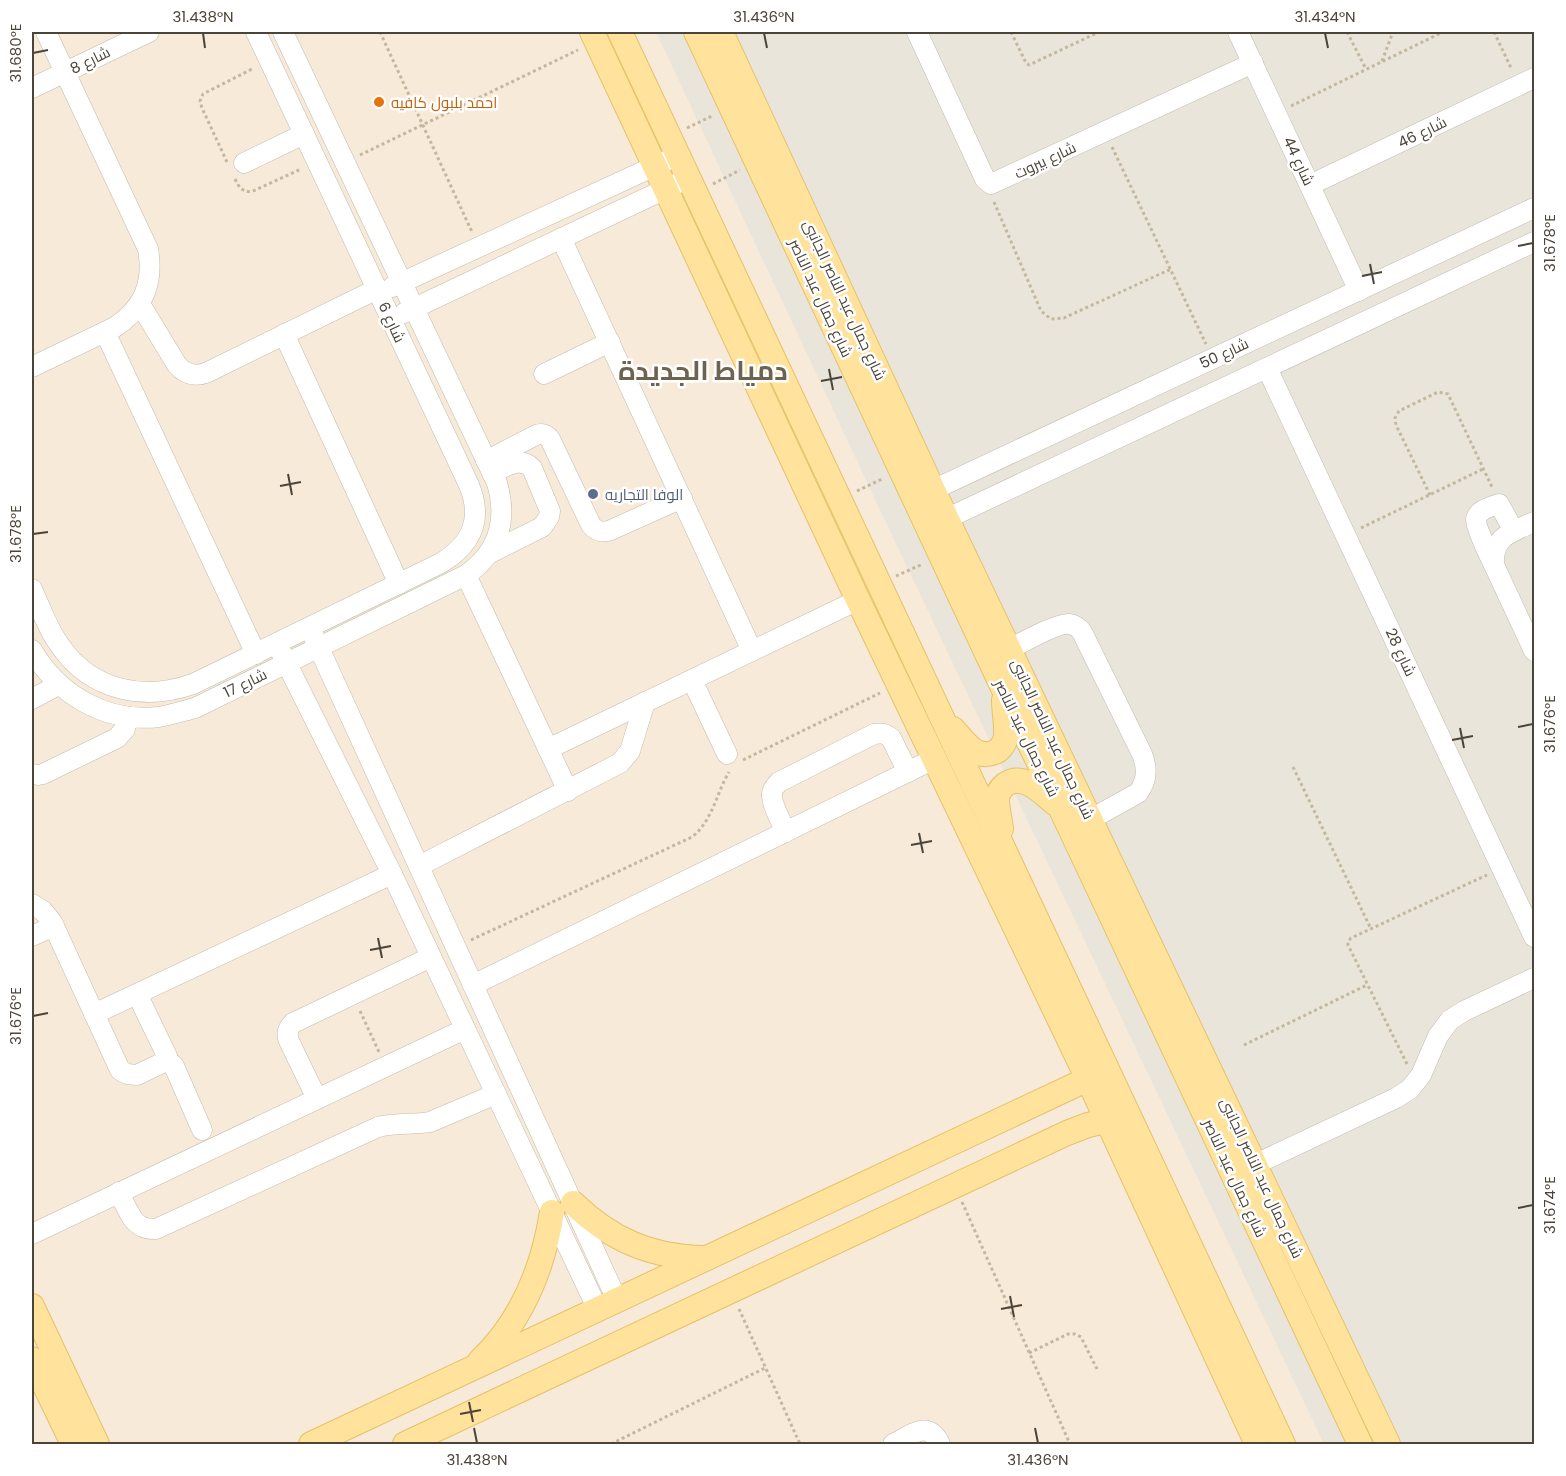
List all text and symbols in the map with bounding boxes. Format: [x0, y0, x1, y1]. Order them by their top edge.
text: 31.438°N [172, 6, 234, 27]
text: 31.436°N [733, 6, 795, 27]
text: 31.434°N [1294, 6, 1356, 27]
text: 31.680°E [5, 23, 26, 83]
street label: شارع 8 [66, 41, 114, 80]
place label: احمد بلبول كافيه [391, 92, 497, 113]
marker: احمد بلبول كافيه [372, 95, 386, 109]
street label: شارع 46 [1394, 111, 1450, 154]
street label: شارع 44 [1278, 133, 1319, 189]
street label: شارع بيروت [1011, 137, 1080, 184]
text: 31.678°E [1539, 214, 1560, 272]
street label: شارع جمال عبد الناصر الجانبى [798, 216, 891, 384]
street label: شارع جمال عبد الناصر [783, 234, 858, 361]
street label: شارع 6 [373, 298, 411, 346]
street label: شارع 50 [1196, 333, 1252, 374]
district label: دمياط الجديدة [618, 352, 788, 389]
place label: الوفا التجاريه [605, 484, 683, 505]
marker: الوفا التجاريه [586, 487, 600, 501]
text: 31.678°E [5, 505, 26, 563]
street label: شارع 28 [1380, 624, 1421, 680]
street label: شارع جمال عبد الناصر الجانبى [1006, 655, 1099, 823]
street label: شارع 17 [220, 663, 271, 703]
street label: شارع جمال عبد الناصر [988, 675, 1065, 801]
text: 31.676°E [1539, 695, 1560, 753]
text: 31.676°E [5, 987, 26, 1045]
street label: شارع جمال عبد الناصر الجانبى [1215, 1094, 1308, 1262]
street label: شارع جمال عبد الناصر [1197, 1114, 1272, 1241]
text: 31.674°E [1539, 1176, 1560, 1234]
text: 31.438°N [446, 1449, 508, 1470]
text: 31.436°N [1007, 1449, 1069, 1470]

